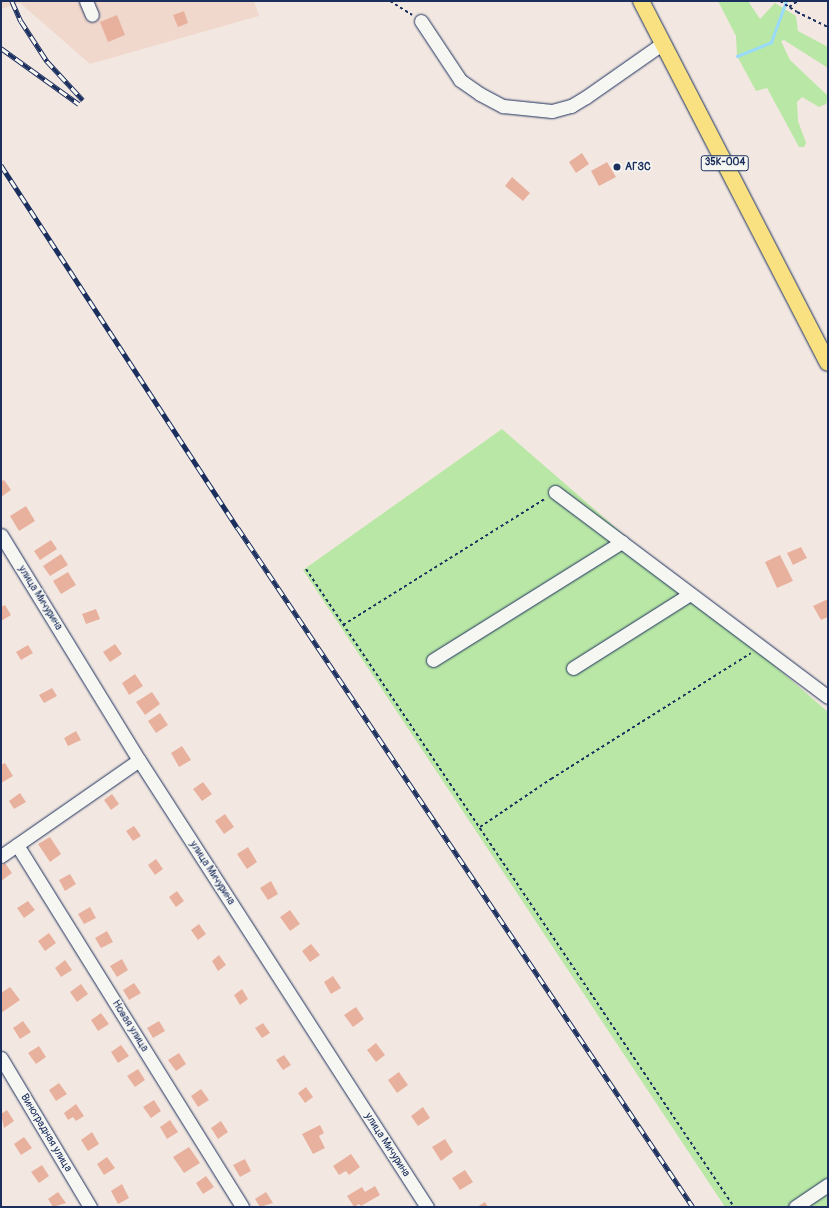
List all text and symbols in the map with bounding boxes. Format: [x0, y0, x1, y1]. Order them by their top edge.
road number: 35К-004 [700, 155, 750, 171]
place label: АГЗС [625, 160, 651, 174]
marker: АГЗС [612, 162, 622, 172]
street label: улица Мичурина [15, 563, 65, 633]
street label: улица Мичурина [186, 839, 238, 907]
street label: Новая улица [109, 998, 151, 1054]
street label: Виноградная улица [17, 1092, 75, 1174]
street label: улица Мичурина [361, 1111, 413, 1179]

